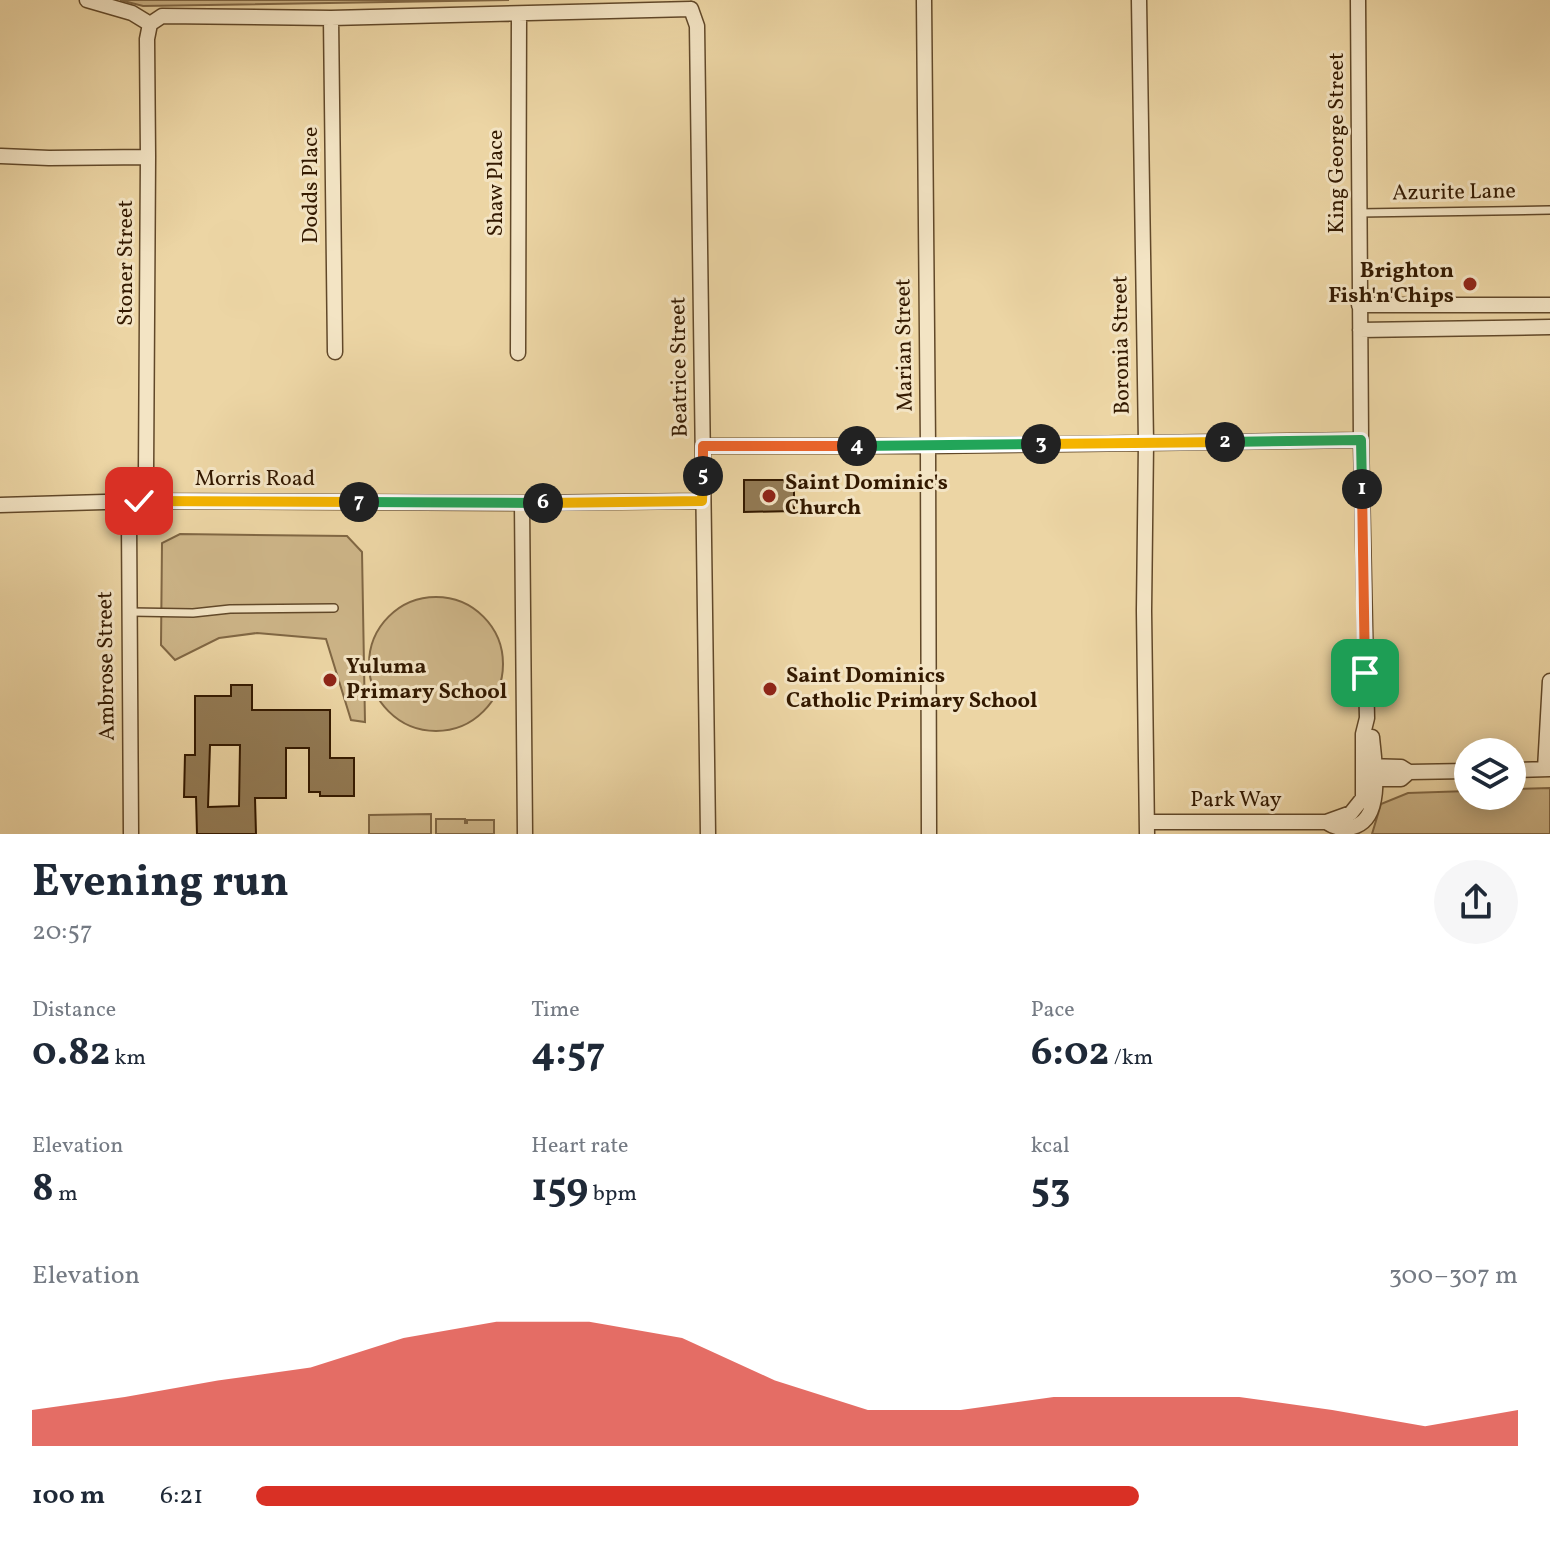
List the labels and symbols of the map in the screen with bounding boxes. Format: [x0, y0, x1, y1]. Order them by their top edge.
street label: King George Street [1322, 52, 1353, 234]
street label: Dodds Place [296, 127, 327, 243]
street label: Shaw Place [481, 130, 512, 236]
street label: Azurite Lane [1392, 176, 1516, 210]
street label: Stoner Street [111, 200, 142, 326]
place label: Brighton Fish'n'Chips [1328, 256, 1454, 312]
street label: Boronia Street [1105, 275, 1139, 415]
marker: Brighton Fish'n'Chips [1461, 275, 1479, 293]
street label: Marian Street [888, 278, 922, 412]
street label: Beatrice Street [663, 296, 697, 438]
pin: 2 [1205, 422, 1245, 462]
pin: 3 [1021, 424, 1061, 464]
pin: 4 [837, 426, 877, 466]
pin: 5 [683, 456, 723, 496]
street label: Morris Road [195, 464, 315, 495]
pin [105, 467, 173, 535]
place label: Saint Dominic's Church [785, 468, 948, 524]
pin: 1 [1342, 469, 1382, 509]
pin: 7 [339, 482, 379, 522]
pin: 6 [523, 483, 563, 523]
marker: Saint Dominic's Church [760, 487, 778, 505]
street label: Ambrose Street [90, 591, 124, 741]
pin [1331, 639, 1399, 707]
place label: Yuluma Primary School [346, 652, 507, 708]
place label: Saint Dominics Catholic Primary School [786, 661, 1037, 717]
marker: Yuluma Primary School [321, 671, 339, 689]
marker: Saint Dominics Catholic Primary School [761, 680, 779, 698]
street label: Park Way [1190, 785, 1282, 816]

